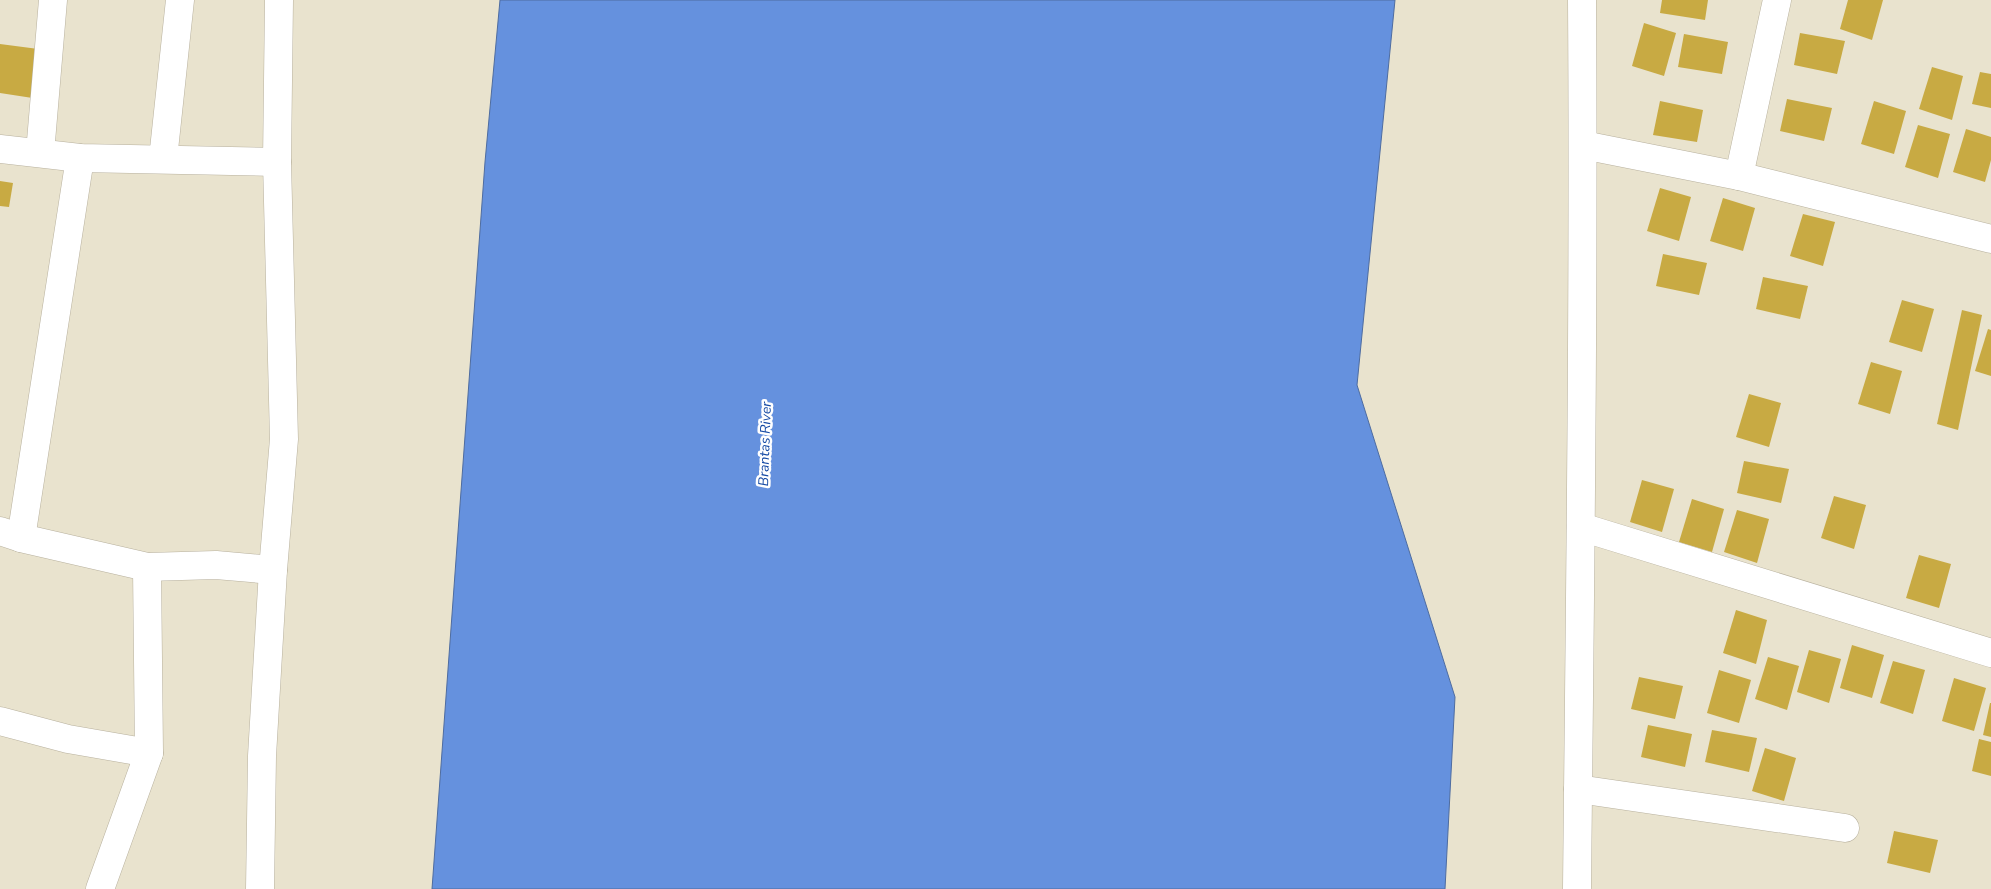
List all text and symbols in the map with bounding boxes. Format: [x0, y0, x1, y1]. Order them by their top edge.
water label: Brantas River [754, 400, 776, 487]

